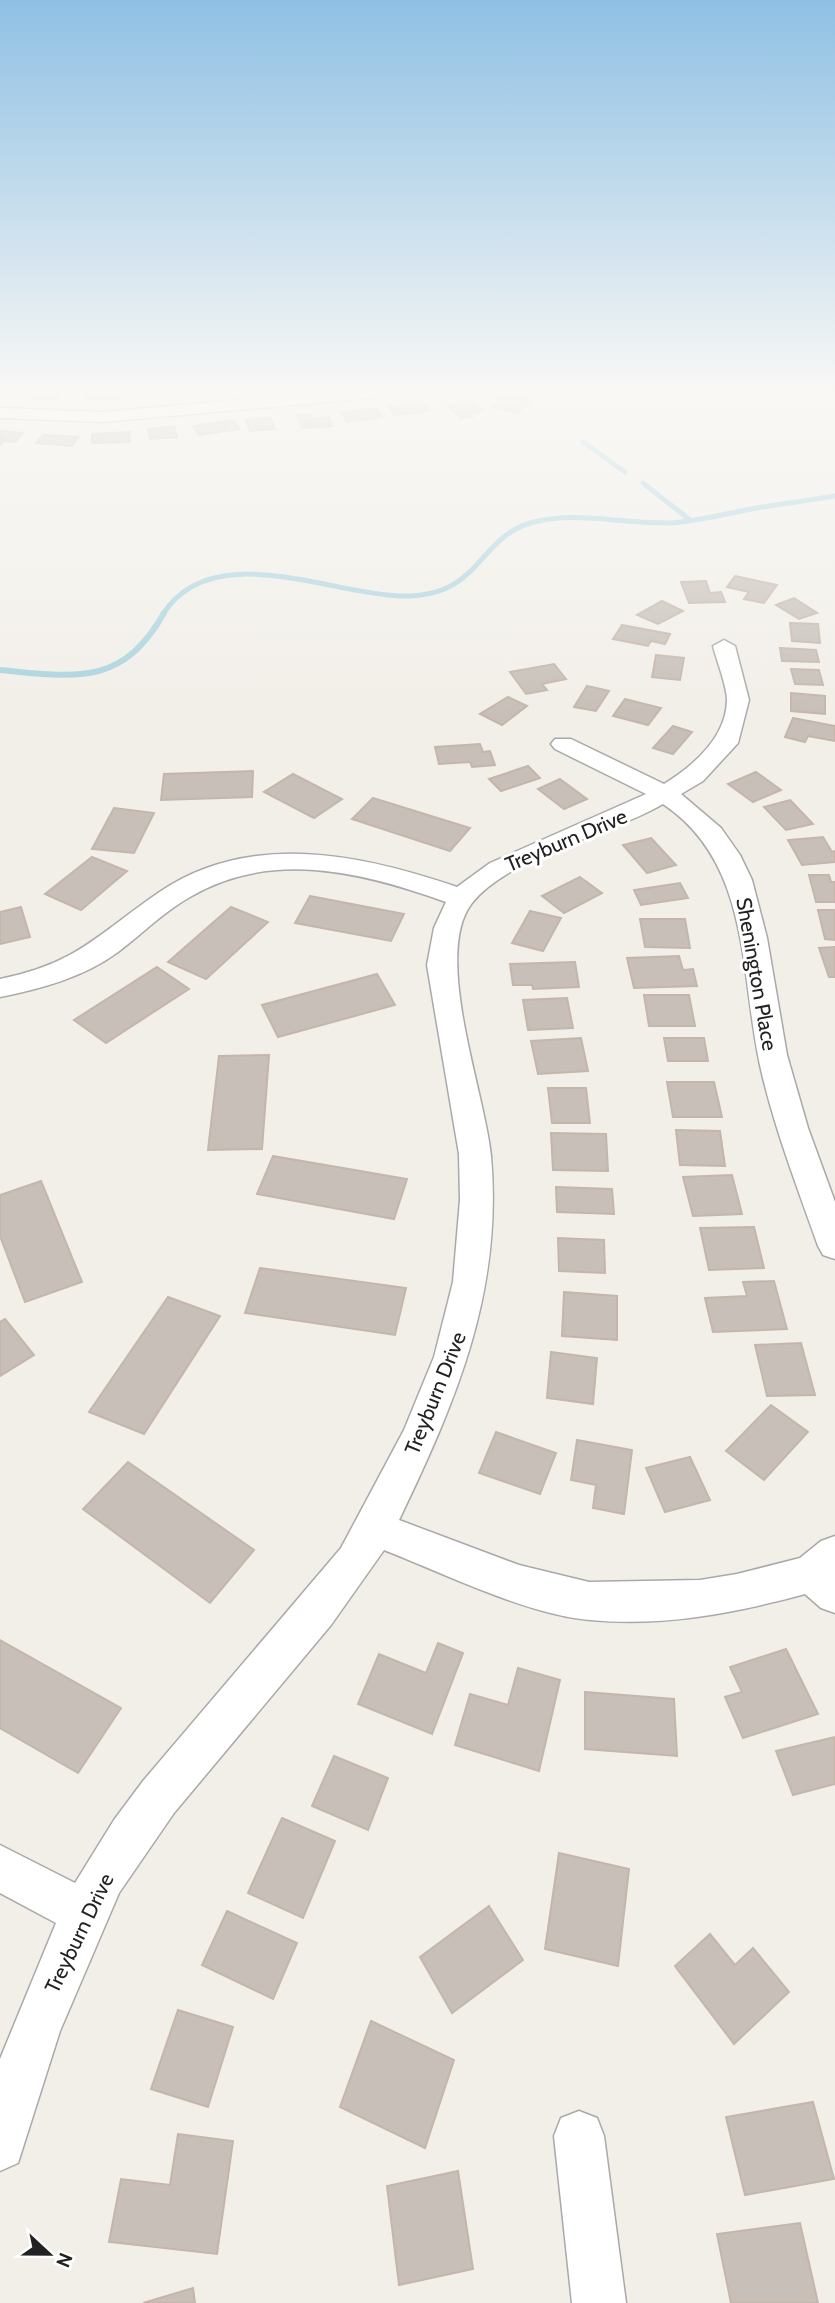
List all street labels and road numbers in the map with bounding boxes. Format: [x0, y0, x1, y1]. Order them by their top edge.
street label: Treyburn Drive [501, 803, 631, 877]
street label: Shenington Place [731, 896, 783, 1053]
street label: Treyburn Drive [399, 1328, 471, 1458]
street label: Treyburn Drive [39, 1869, 119, 1997]

